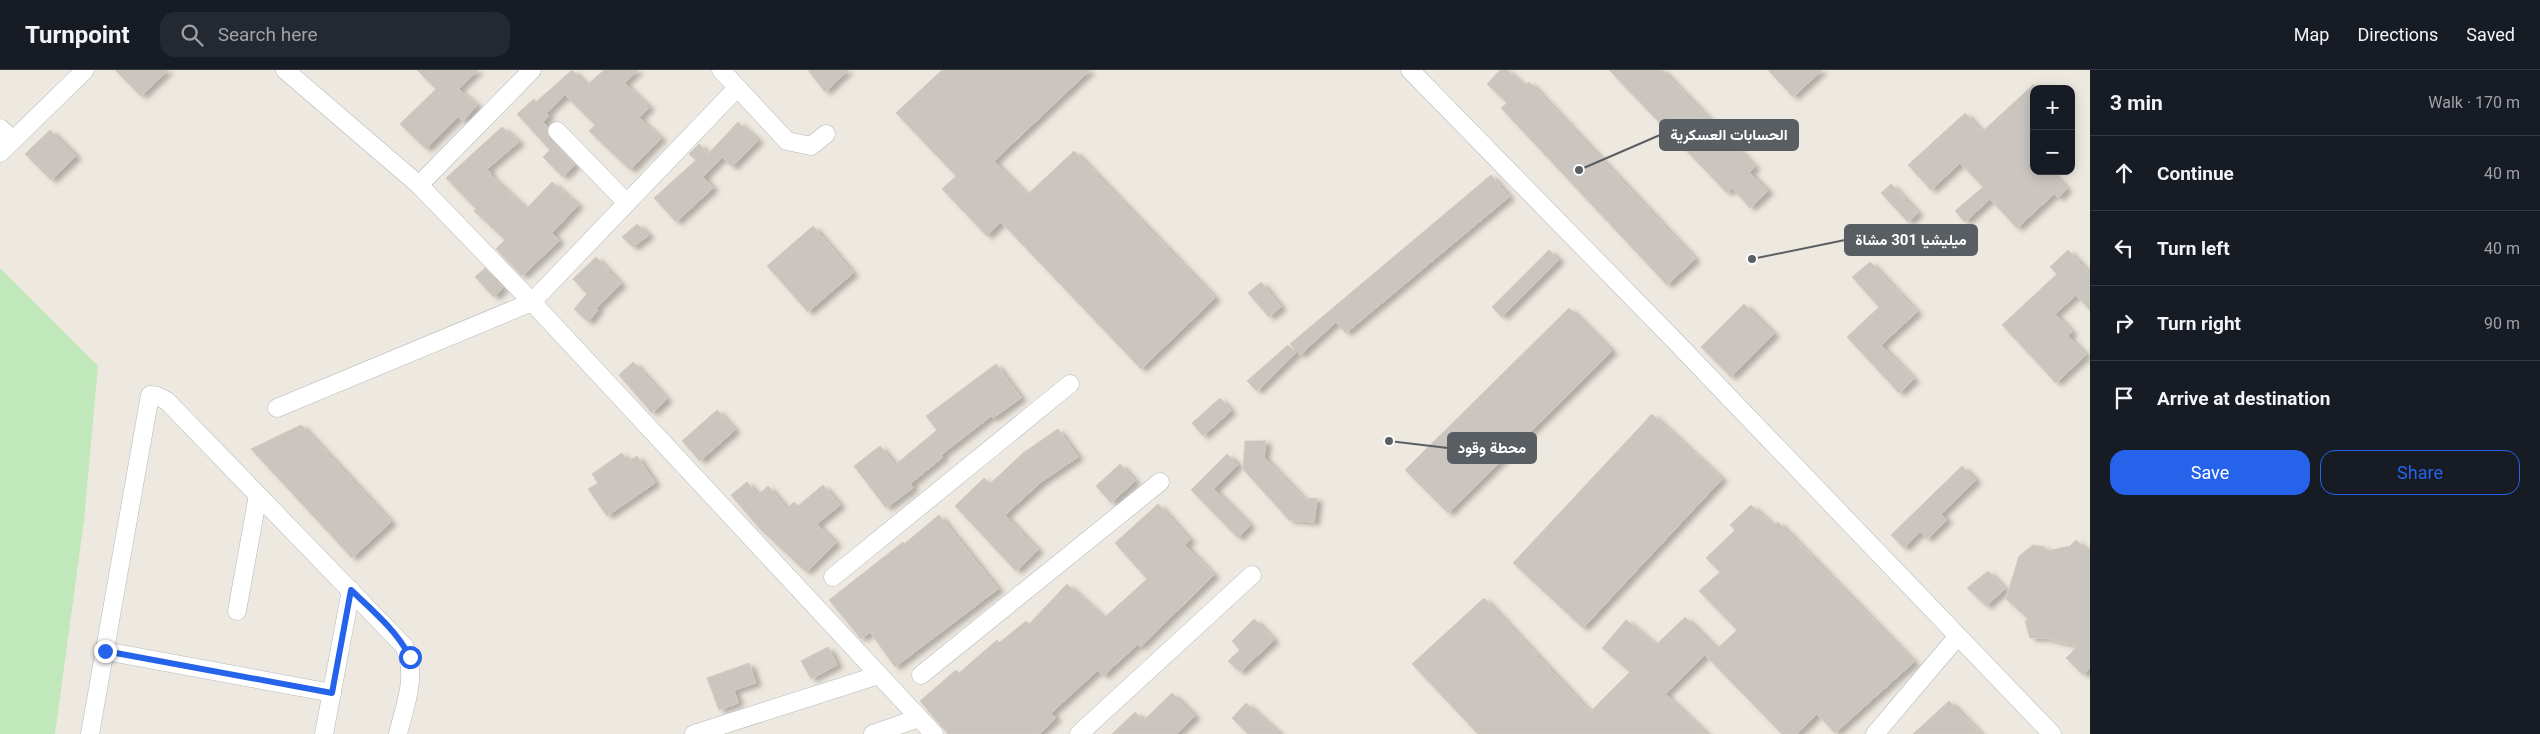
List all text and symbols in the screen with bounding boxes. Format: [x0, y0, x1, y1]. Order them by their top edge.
search box [160, 12, 510, 57]
text: Turnpoint [25, 21, 130, 49]
icon: search [178, 21, 206, 49]
text: Search here [218, 23, 318, 46]
text: Map [2294, 24, 2329, 45]
text: Directions [2357, 24, 2438, 45]
text: Saved [2466, 24, 2515, 45]
map controls [2030, 85, 2075, 175]
button: + [2030, 85, 2075, 130]
text: 3 min [2110, 91, 2163, 115]
text: Walk · 170 m [2428, 93, 2520, 112]
callout: الحسابات العسكرية [1660, 120, 1798, 150]
text: الحسابات العسكرية [1670, 126, 1788, 144]
button: − [2030, 130, 2075, 175]
icon: ahead [2110, 159, 2138, 187]
text: Continue [2157, 162, 2234, 185]
text: 40 m [2484, 164, 2520, 183]
callout: ميليشيا 301 مشاة [1845, 225, 1977, 255]
text: ميليشيا 301 مشاة [1855, 231, 1967, 249]
icon: left [2110, 234, 2138, 262]
text: Turn left [2157, 237, 2230, 260]
text: 40 m [2484, 239, 2520, 258]
icon: right [2110, 309, 2138, 337]
text: Turn right [2157, 312, 2241, 335]
text: 90 m [2484, 314, 2520, 333]
icon: arrive [2110, 384, 2138, 412]
text: Arrive at destination [2157, 387, 2330, 410]
callout: محطة وقود [1448, 433, 1536, 463]
text: محطة وقود [1458, 439, 1526, 457]
button: Save [2110, 450, 2310, 495]
button: Share [2320, 450, 2520, 495]
route end [94, 640, 117, 663]
route start [399, 646, 422, 669]

